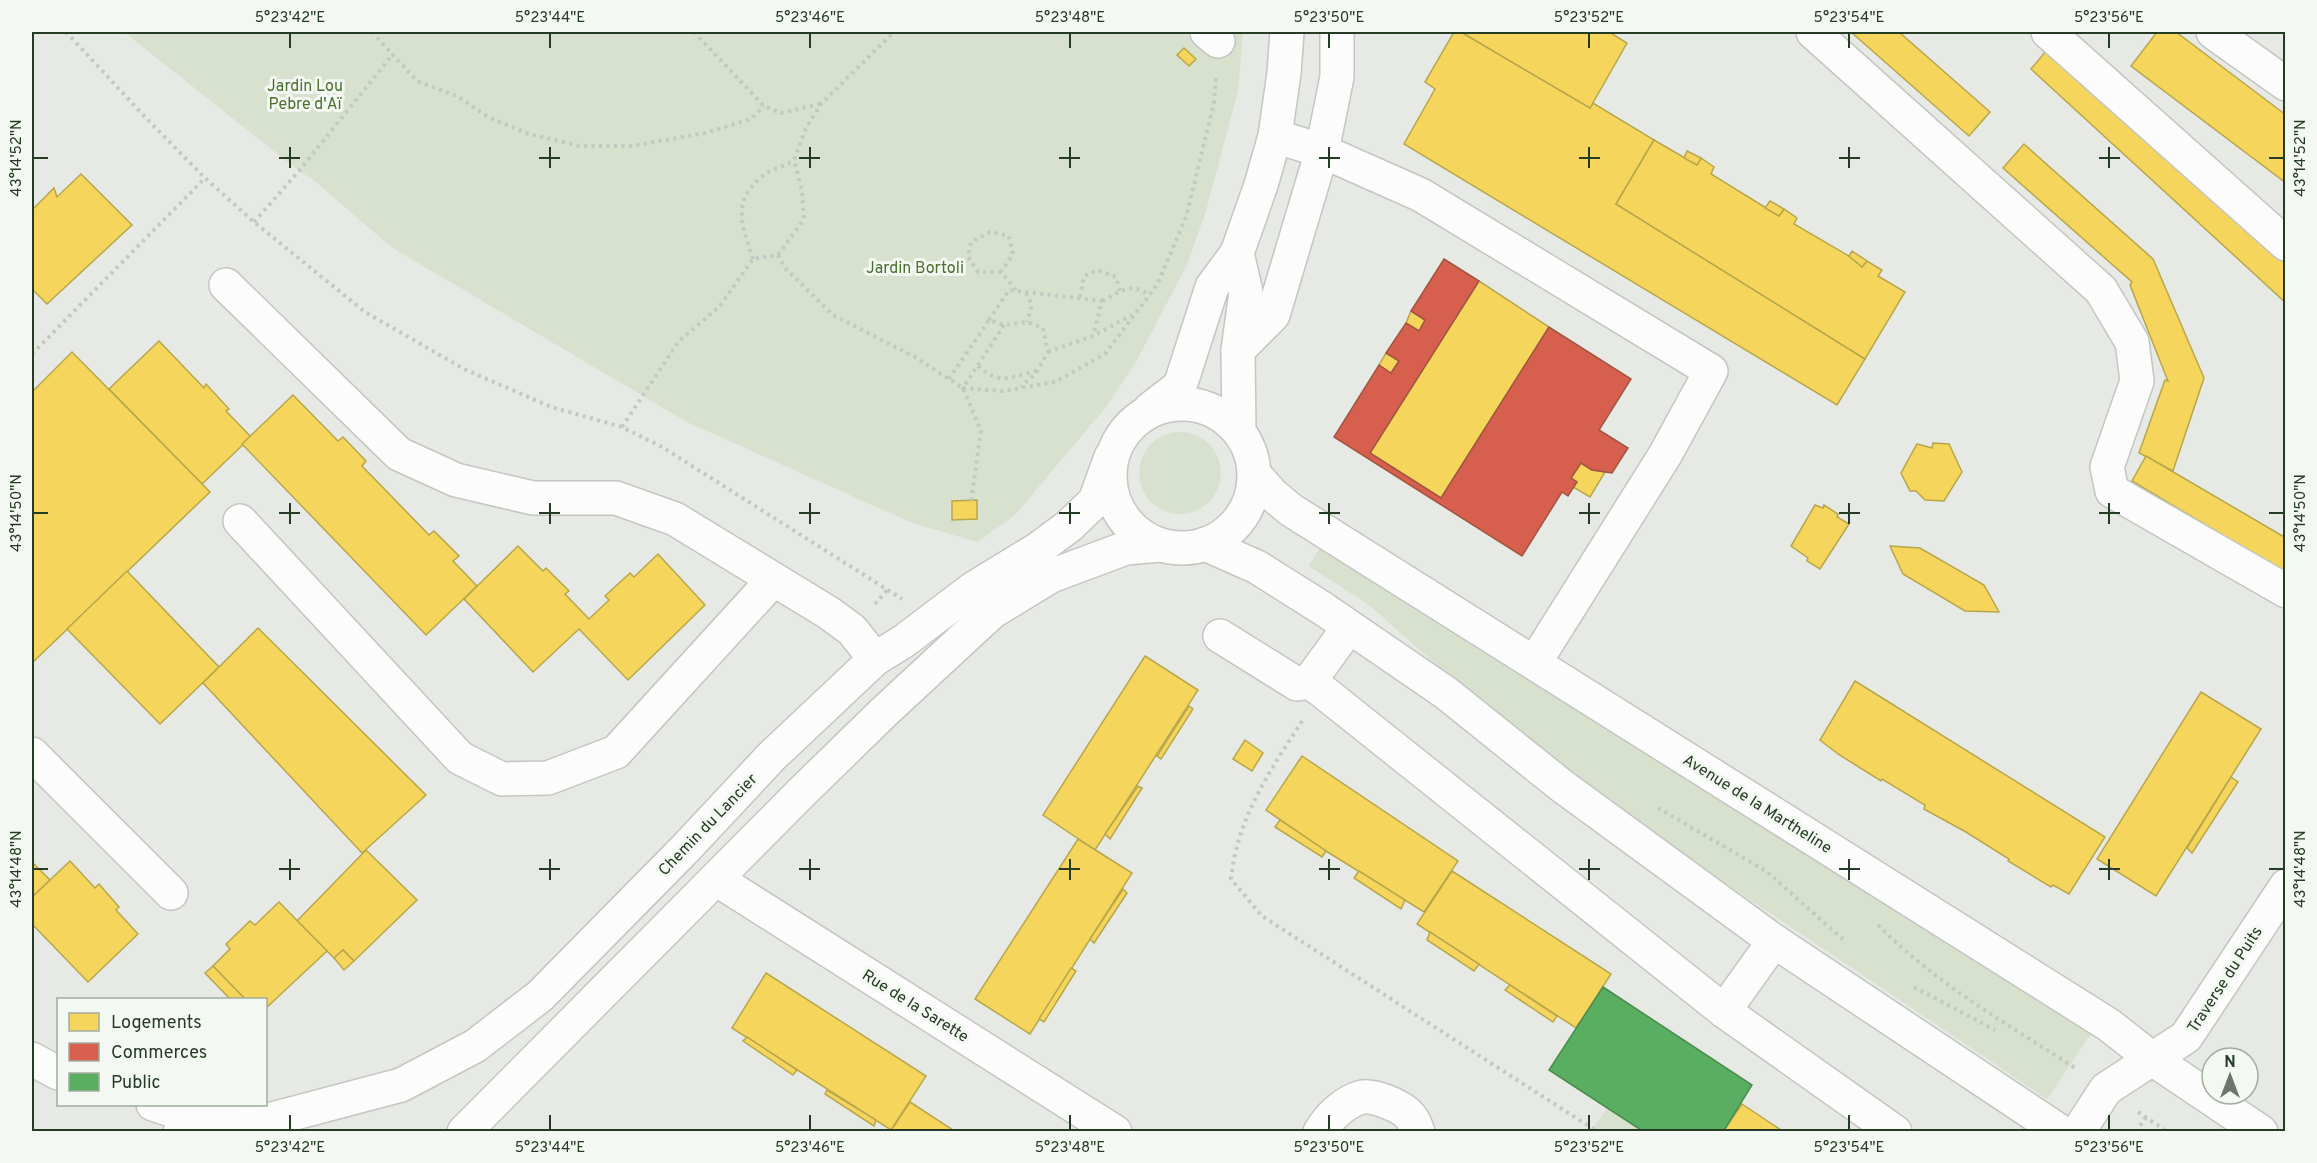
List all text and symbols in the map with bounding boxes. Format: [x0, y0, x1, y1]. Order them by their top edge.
text: 5°23'42"E [255, 9, 325, 28]
text: 5°23'44"E [515, 9, 585, 28]
text: 5°23'46"E [775, 9, 845, 28]
text: 5°23'48"E [1035, 9, 1105, 28]
text: 5°23'50"E [1294, 9, 1364, 28]
text: 5°23'52"E [1554, 9, 1624, 28]
text: 5°23'54"E [1814, 9, 1884, 28]
text: 5°23'56"E [2074, 9, 2144, 28]
park label: Jardin Lou Pebre d'Aï [267, 77, 343, 115]
text: 43°14'52"N [8, 119, 27, 197]
text: 43°14'52"N [2292, 119, 2311, 197]
park label: Jardin Bortoli [866, 259, 964, 279]
text: 43°14'50"N [8, 474, 27, 552]
text: 43°14'50"N [2292, 474, 2311, 552]
street label: Avenue de la Martheline [1679, 751, 1835, 859]
street label: Chemin du Lancier [655, 770, 762, 881]
text: 43°14'48"N [8, 830, 27, 908]
text: 43°14'48"N [2292, 830, 2311, 908]
street label: Traverse du Puits [2184, 923, 2268, 1037]
street label: Rue de la Sarette [858, 966, 972, 1048]
legend [57, 998, 267, 1106]
text: Logements [111, 1012, 202, 1035]
text: Commerces [111, 1042, 207, 1065]
north arrow [2200, 1046, 2260, 1106]
text: N [2224, 1053, 2236, 1073]
text: Public [111, 1072, 161, 1095]
text: 5°23'42"E [255, 1139, 325, 1158]
text: 5°23'44"E [515, 1139, 585, 1158]
text: 5°23'46"E [775, 1139, 845, 1158]
text: 5°23'48"E [1035, 1139, 1105, 1158]
text: 5°23'50"E [1294, 1139, 1364, 1158]
text: 5°23'52"E [1554, 1139, 1624, 1158]
text: 5°23'54"E [1814, 1139, 1884, 1158]
text: 5°23'56"E [2074, 1139, 2144, 1158]

